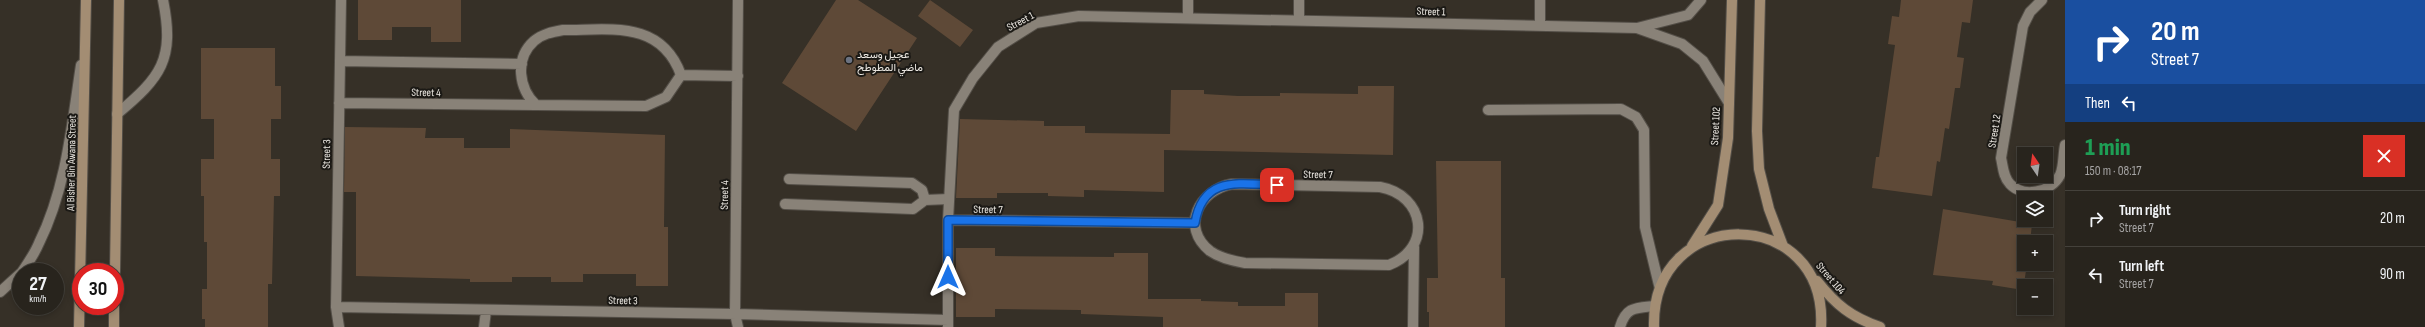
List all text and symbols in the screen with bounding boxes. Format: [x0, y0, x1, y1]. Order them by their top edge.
street label: Street 1 [1416, 5, 1446, 19]
street label: Street 1 [1004, 9, 1036, 34]
text: 20 m [2151, 15, 2200, 48]
icon: right [2085, 16, 2137, 68]
place label: عجيل وسعد ماضي المطوطح [857, 48, 923, 77]
text: Street 7 [2151, 49, 2199, 70]
marker: عجيل وسعد ماضي المطوطح [844, 55, 854, 65]
street label: Street 4 [411, 86, 441, 99]
icon: left [2118, 92, 2140, 114]
text: Then [2085, 94, 2110, 113]
street label: Street 102 [1708, 106, 1723, 145]
street label: Street 12 [1985, 113, 2004, 149]
street label: Al Bisher Bin Awana Street [64, 114, 79, 212]
text: 1 min [2085, 133, 2131, 162]
button: close [2363, 135, 2405, 177]
street label: Street 3 [320, 139, 333, 169]
north arrow [2017, 147, 2053, 183]
map controls [2017, 147, 2053, 315]
text: 150 m · 08:17 [2085, 163, 2141, 179]
pin [1260, 168, 1294, 202]
street label: Street 7 [1303, 168, 1333, 181]
icon: arrive [1266, 174, 1288, 196]
street label: Street 4 [718, 180, 731, 210]
button: layers [2017, 191, 2053, 227]
text: Turn right [2119, 201, 2171, 220]
street label: Street 7 [973, 203, 1003, 216]
icon: right [2085, 208, 2107, 230]
text: 20 m [2380, 209, 2405, 228]
text: Street 7 [2119, 220, 2154, 236]
button: + [2017, 235, 2053, 271]
position arrow [927, 256, 969, 298]
text: Turn left [2119, 257, 2164, 276]
street label: Street 104 [1813, 260, 1848, 297]
speed limit sign: 30 [72, 263, 124, 315]
icon: left [2085, 264, 2107, 286]
text: 90 m [2380, 265, 2405, 284]
text: 27 [29, 272, 47, 296]
text: Street 7 [2119, 276, 2154, 292]
button: − [2017, 279, 2053, 315]
text: km/h [29, 293, 47, 305]
street label: Street 3 [608, 294, 638, 307]

